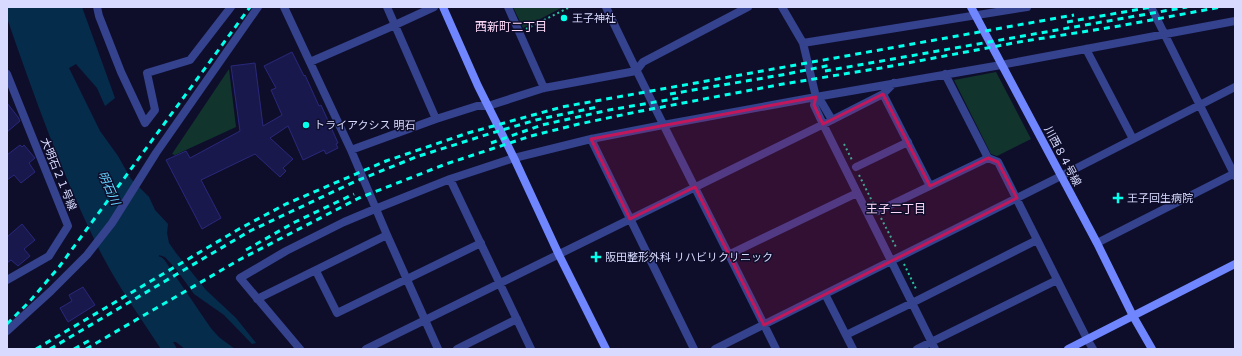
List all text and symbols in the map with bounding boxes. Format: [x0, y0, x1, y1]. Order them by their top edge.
place label: 王子神社 [572, 12, 616, 24]
marker: 王子神社 [559, 13, 569, 23]
district label: 西新町二丁目 [475, 20, 547, 34]
place label: トライアクシス 明石 [314, 119, 416, 131]
marker: トライアクシス 明石 [301, 120, 311, 130]
street label: 川西８４号線 [1042, 124, 1084, 188]
street label: 大明石２１号線 [39, 136, 79, 212]
water label: 明石川 [95, 169, 124, 209]
marker: 王子回生病院 [1112, 192, 1124, 204]
place label: 王子回生病院 [1127, 192, 1193, 204]
district label: 王子二丁目 [866, 202, 926, 216]
marker: 阪田整形外科 リハビリクリニック [590, 251, 602, 263]
place label: 阪田整形外科 リハビリクリニック [605, 251, 773, 263]

